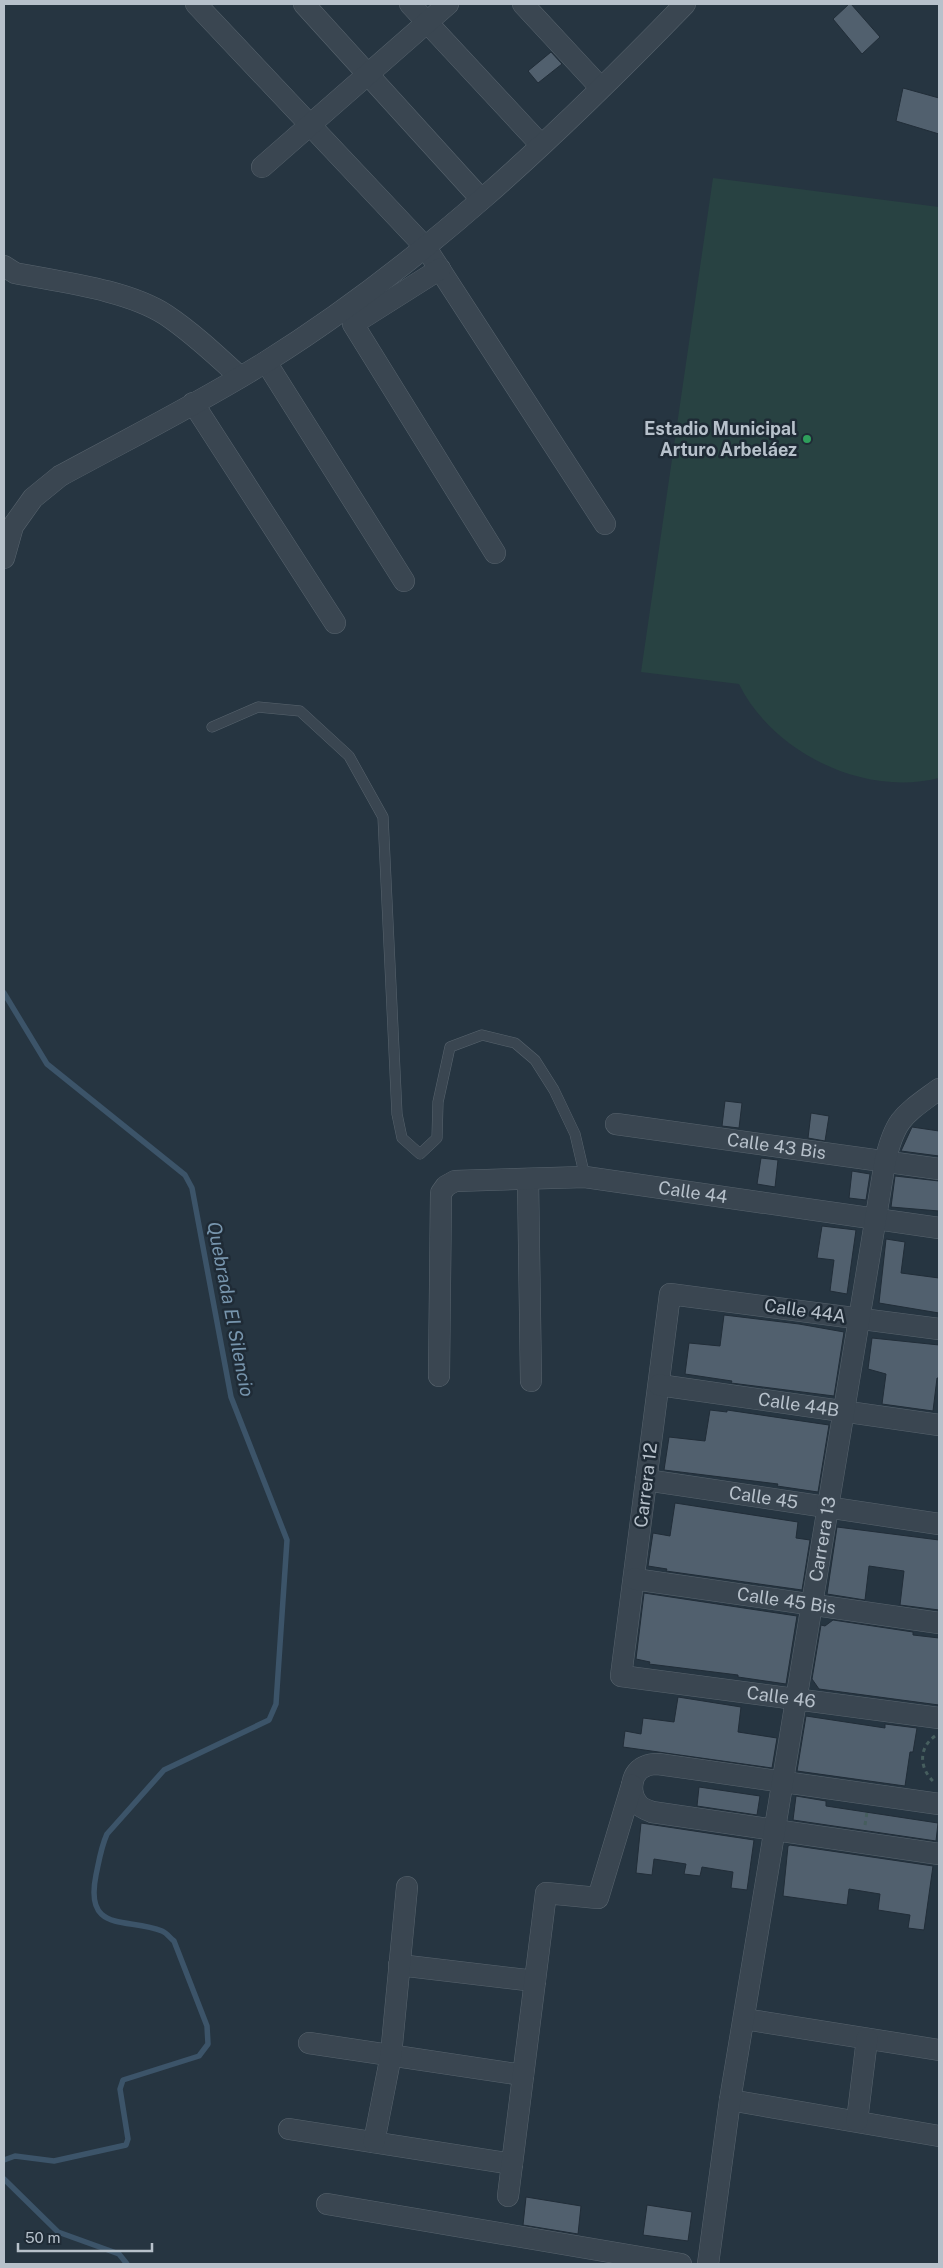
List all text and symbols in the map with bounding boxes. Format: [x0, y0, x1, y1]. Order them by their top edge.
place label: Estadio Municipal Arturo Arbeláez [644, 418, 797, 460]
marker: Estadio Municipal Arturo Arbeláez [801, 433, 813, 445]
street label: Calle 43 Bis [726, 1129, 827, 1163]
street label: Calle 44 [657, 1177, 729, 1207]
water label: Quebrada El Silencio [203, 1220, 259, 1398]
street label: Calle 44A [763, 1294, 847, 1327]
street label: Calle 44B [757, 1388, 841, 1421]
street label: Carrera 12 [630, 1441, 661, 1529]
street label: Calle 45 [728, 1482, 800, 1513]
street label: Carrera 13 [805, 1495, 840, 1583]
street label: Calle 45 Bis [736, 1583, 837, 1618]
street label: Calle 46 [745, 1682, 817, 1712]
scale bar [18, 2220, 151, 2252]
text: 50 m [25, 2229, 60, 2246]

